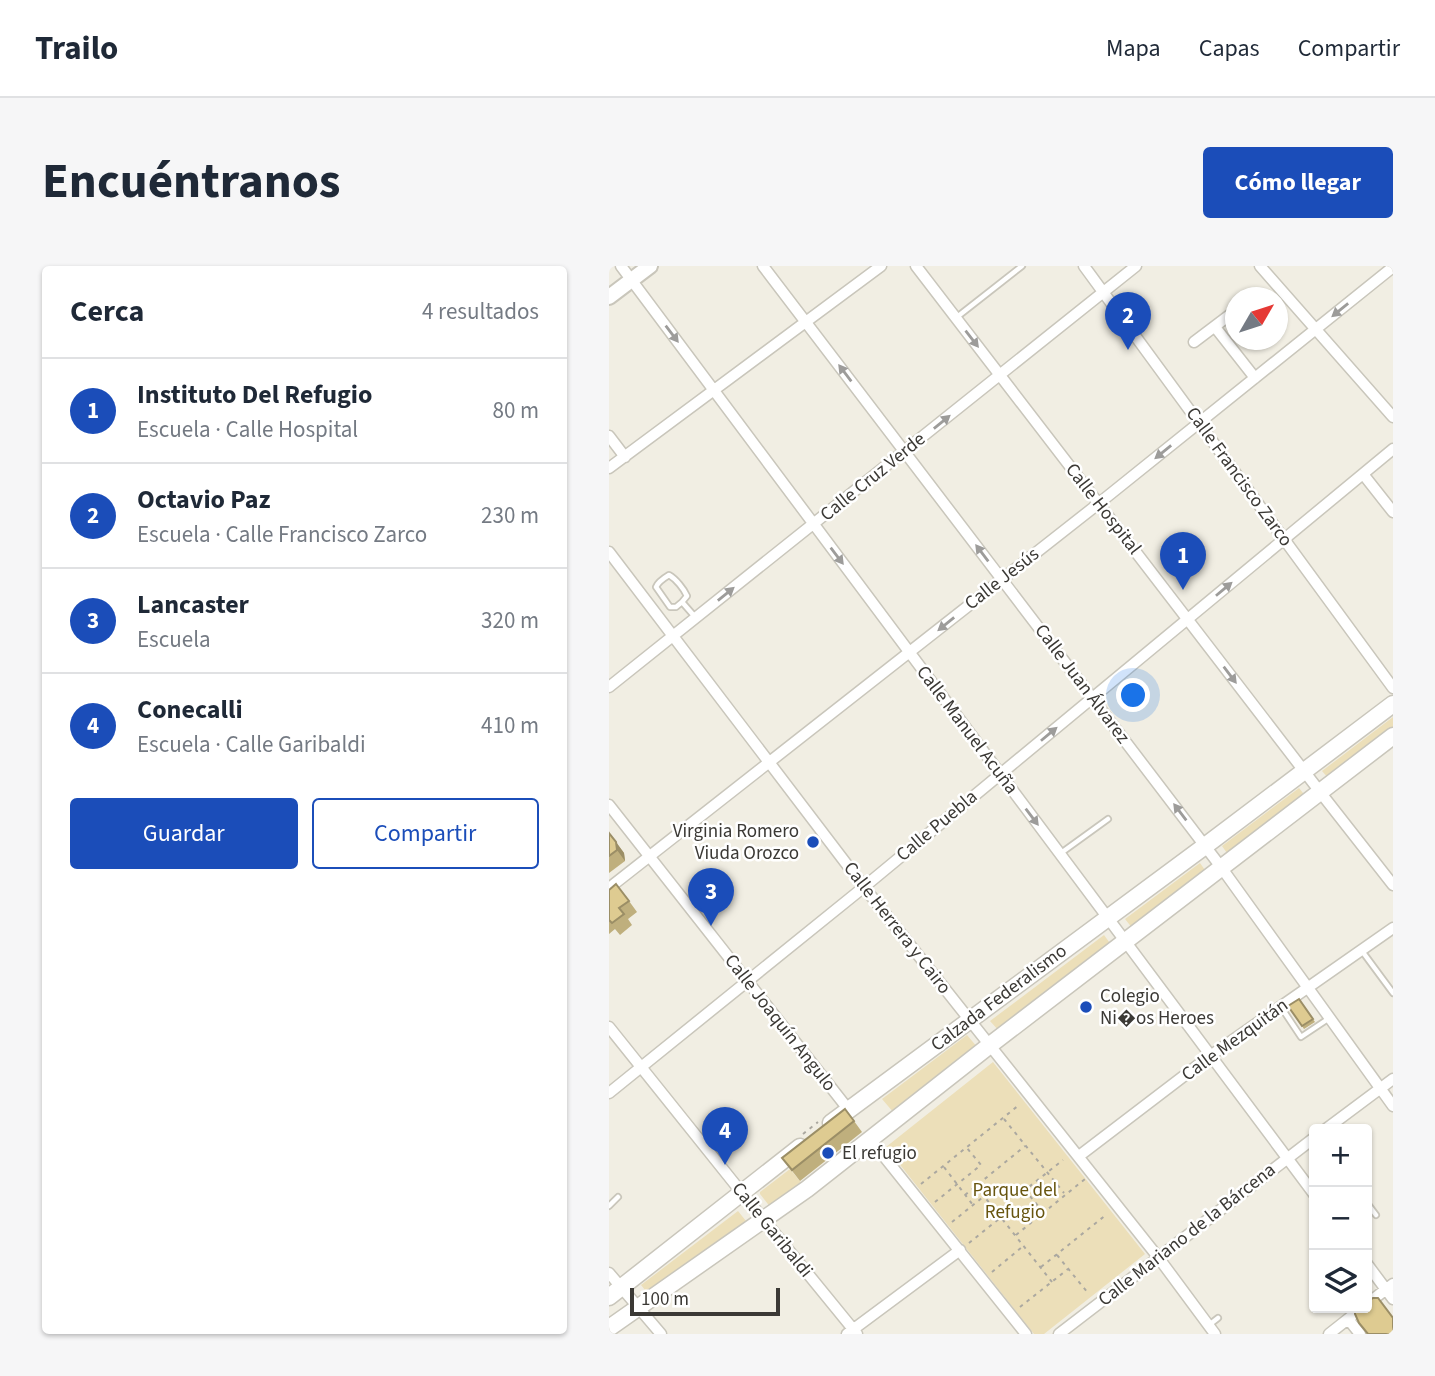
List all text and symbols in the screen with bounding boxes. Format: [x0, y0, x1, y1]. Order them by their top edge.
text: Trailo [35, 25, 118, 72]
text: Mapa [1106, 31, 1161, 66]
text: Capas [1199, 31, 1260, 66]
text: Compartir [1298, 31, 1400, 66]
text: Encuéntranos [42, 147, 340, 217]
button: Cómo llegar [1203, 147, 1393, 218]
north arrow [1225, 287, 1288, 350]
text: Cerca [70, 290, 144, 333]
pin: 2 [1105, 292, 1151, 350]
text: 4 resultados [422, 295, 539, 328]
one-way arrow [1331, 302, 1349, 317]
one-way arrow [665, 325, 680, 343]
one-way arrow [965, 330, 980, 348]
one-way arrow [837, 364, 852, 382]
text: Instituto Del Refugio [137, 376, 372, 413]
text: 1 [87, 394, 99, 427]
text: 80 m [492, 394, 539, 427]
street label: Calle Francisco Zarco [1179, 402, 1299, 552]
text: Escuela · Calle Hospital [137, 413, 358, 446]
one-way arrow [933, 414, 951, 429]
street label: Calle Cruz Verde [815, 426, 931, 528]
one-way arrow [1154, 444, 1171, 459]
street label: Calle Hospital [1059, 458, 1147, 561]
text: Octavio Paz [137, 481, 271, 518]
text: 2 [87, 499, 99, 532]
text: 230 m [481, 499, 539, 532]
text: Escuela · Calle Francisco Zarco [137, 518, 427, 551]
pin: 1 [1160, 532, 1206, 590]
street label: Calle Jesús [959, 541, 1045, 617]
one-way arrow [975, 545, 990, 563]
one-way arrow [830, 547, 844, 565]
one-way arrow [1215, 582, 1232, 597]
text: Lancaster [137, 586, 249, 623]
one-way arrow [716, 587, 734, 602]
text: 3 [87, 604, 99, 637]
text: 320 m [481, 604, 539, 637]
one-way arrow [937, 616, 955, 631]
street label: Calle Juan Álvarez [1028, 618, 1136, 750]
text: Escuela [137, 623, 211, 656]
street label: Calle Manuel Acuña [910, 660, 1024, 800]
one-way arrow [1223, 666, 1238, 684]
your location [1116, 678, 1150, 712]
text: Conecalli [137, 691, 243, 728]
text: 4 [87, 709, 99, 742]
text: 410 m [481, 709, 539, 742]
one-way arrow [1040, 727, 1057, 742]
text: Escuela · Calle Garibaldi [137, 728, 366, 761]
street label: Calle Puebla [890, 784, 984, 868]
button: Guardar [70, 798, 298, 869]
button: Compartir [312, 798, 539, 869]
one-way arrow [1172, 804, 1187, 822]
one-way arrow [1025, 808, 1039, 826]
place label: Virginia Romero Viuda Orozco [673, 818, 799, 867]
marker: Virginia Romero Viuda Orozco [805, 834, 821, 850]
street label: Calle Herrera y Cairo [837, 856, 957, 1000]
pin: 3 [688, 868, 734, 926]
street label: Calzada Federalismo [925, 938, 1073, 1058]
street label: Calle Joaquín Angulo [718, 949, 842, 1097]
place label: Colegio Ni�os Heroes [1100, 983, 1214, 1032]
street label: Calle Mezquitán [1176, 992, 1294, 1088]
marker: Colegio Ni�os Heroes [1078, 999, 1094, 1015]
pin: 4 [702, 1107, 748, 1165]
map controls [1309, 1124, 1372, 1313]
button: + [1309, 1124, 1372, 1187]
place label: El refugio [842, 1140, 917, 1167]
marker: El refugio [820, 1145, 836, 1161]
street label: Calle Mariano de la Bárcena [1092, 1157, 1282, 1313]
street label: Calle Garibaldi [725, 1177, 819, 1283]
park label: Parque del Refugio [973, 1177, 1058, 1226]
button: − [1309, 1187, 1372, 1250]
button: layers [1309, 1250, 1372, 1313]
scale bar [630, 1285, 781, 1317]
text: 100 m [641, 1286, 689, 1313]

